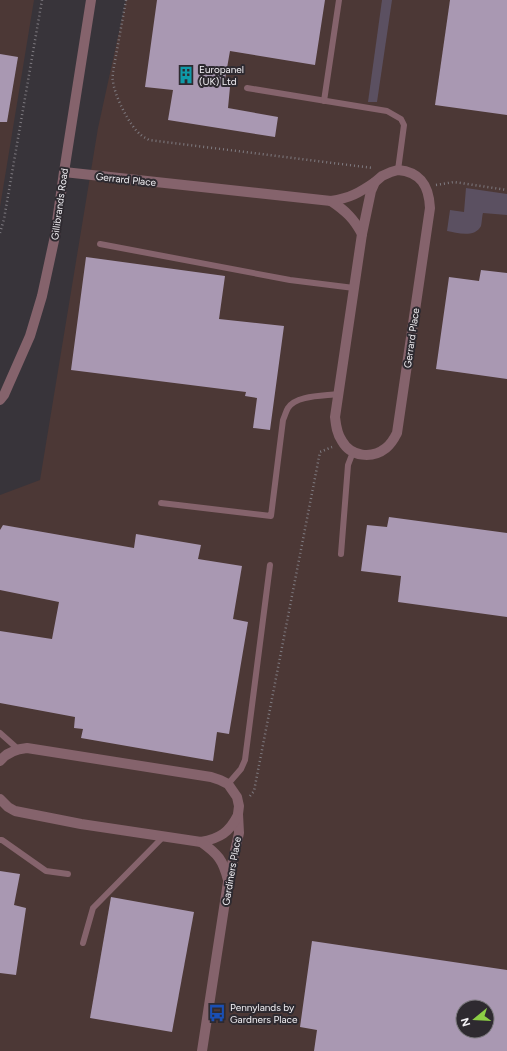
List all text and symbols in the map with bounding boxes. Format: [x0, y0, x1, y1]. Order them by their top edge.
place label: Europanel (UK) Ltd [199, 63, 244, 88]
building icon: Europanel (UK) Ltd [176, 65, 196, 85]
street label: Gillibrands Road [48, 167, 71, 241]
street label: Gerrard Place [95, 170, 157, 189]
street label: Gerrard Place [401, 307, 422, 369]
street label: Gardiners Place [219, 835, 244, 907]
north arrow [455, 999, 495, 1039]
place label: Pennylands by Gardners Place [230, 1001, 298, 1026]
bus stop icon: Pennylands by Gardners Place [207, 1003, 227, 1023]
text: N [458, 1016, 473, 1028]

